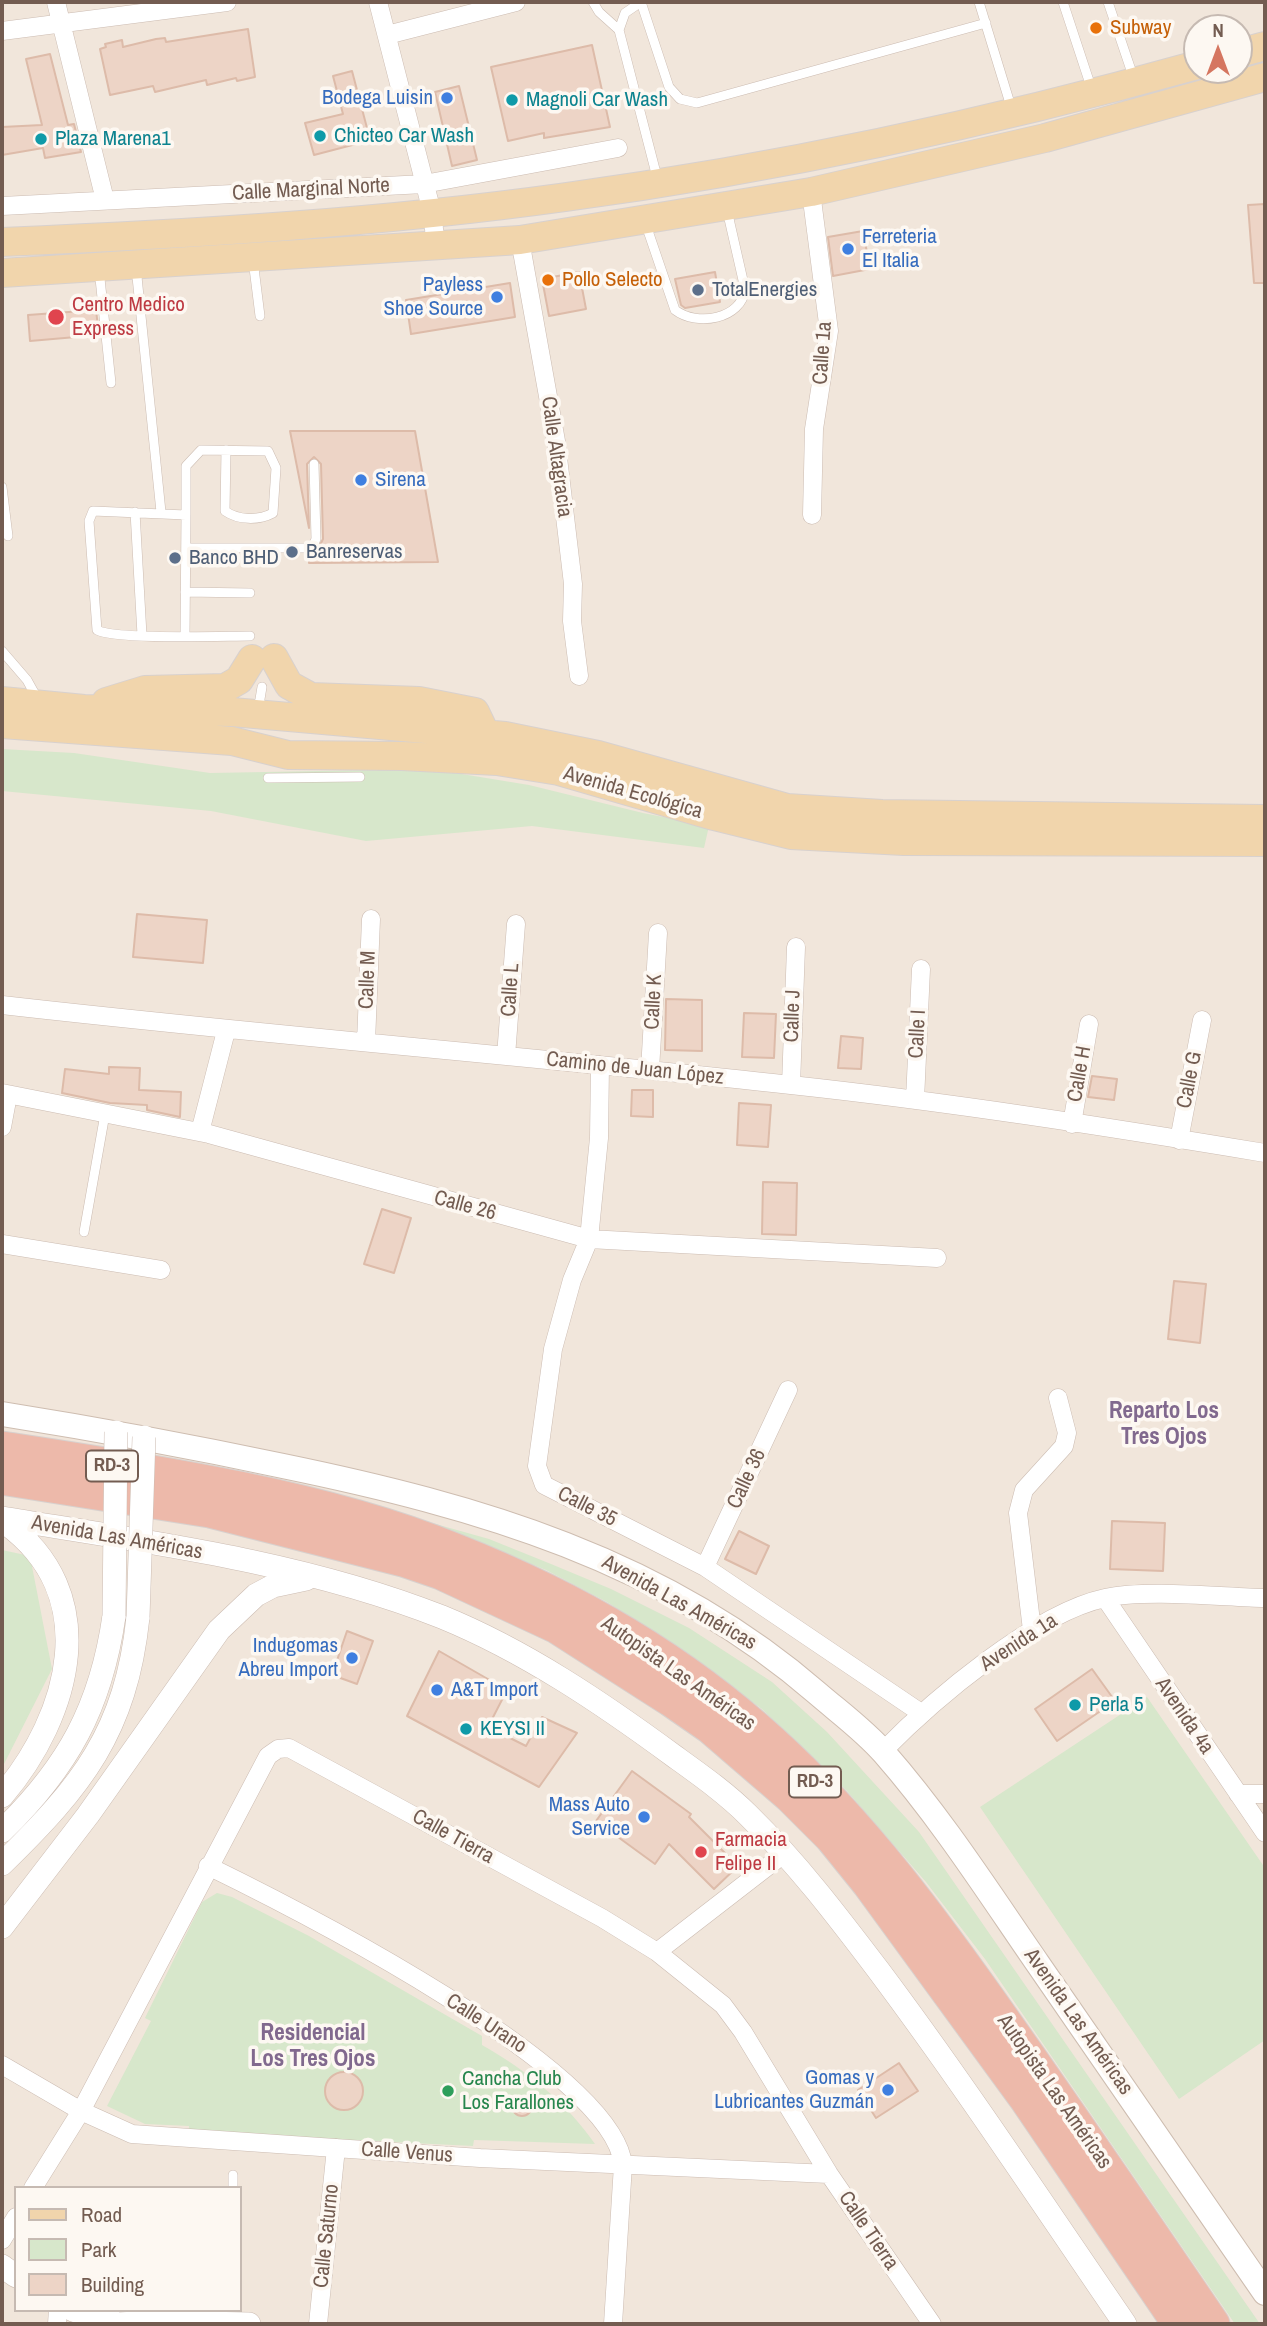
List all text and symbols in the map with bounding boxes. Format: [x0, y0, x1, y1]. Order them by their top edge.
north arrow [1183, 14, 1253, 84]
place label: Subway [1110, 15, 1171, 41]
text: N [1212, 17, 1224, 43]
marker: Subway [1088, 20, 1104, 36]
place label: Bodega Luisin [322, 85, 433, 111]
place label: Magnoli Car Wash [526, 87, 668, 113]
marker: Bodega Luisin [439, 90, 455, 106]
marker: Magnoli Car Wash [504, 92, 520, 108]
place label: Chicteo Car Wash [334, 123, 474, 149]
place label: Plaza Marena1 [55, 126, 171, 152]
marker: Chicteo Car Wash [312, 128, 328, 144]
marker: Plaza Marena1 [33, 131, 49, 147]
street label: Calle Marginal Norte [231, 173, 391, 207]
place label: Ferreteria El Italia [862, 224, 937, 274]
marker: Ferreteria El Italia [840, 241, 856, 257]
place label: Pollo Selecto [562, 267, 663, 293]
place label: Payless Shoe Source [383, 272, 483, 322]
marker: Pollo Selecto [540, 272, 556, 288]
place label: TotalEnergies [712, 277, 817, 303]
marker: TotalEnergies [690, 282, 706, 298]
marker: Payless Shoe Source [489, 289, 505, 305]
place label: Centro Medico Express [72, 292, 185, 342]
marker: Centro Medico Express [46, 307, 66, 327]
street label: Calle 1a [808, 321, 838, 385]
street label: Calle Altagracia [535, 395, 577, 519]
place label: Sirena [375, 467, 426, 493]
marker: Sirena [353, 472, 369, 488]
place label: Banreservas [306, 539, 403, 565]
marker: Banreservas [284, 544, 300, 560]
place label: Banco BHD [189, 545, 279, 571]
marker: Banco BHD [167, 550, 183, 566]
street label: Avenida Ecológica [561, 761, 705, 825]
street label: Calle M [354, 950, 382, 1010]
street label: Calle L [497, 962, 525, 1018]
street label: Calle K [640, 974, 668, 1030]
street label: Calle J [779, 989, 807, 1043]
street label: Calle I [904, 1009, 932, 1059]
street label: Calle H [1063, 1044, 1097, 1104]
street label: Camino de Juan López [545, 1047, 725, 1091]
street label: Calle G [1172, 1049, 1208, 1111]
street label: Calle 26 [431, 1186, 499, 1226]
district label: Reparto Los Tres Ojos [1109, 1398, 1219, 1452]
street label: Calle 36 [722, 1445, 772, 1513]
road number: RD-3 [86, 1450, 138, 1482]
street label: Calle 35 [553, 1481, 621, 1533]
street label: Avenida Las Américas [30, 1511, 204, 1565]
street label: Avenida Las Américas [597, 1550, 761, 1656]
street label: Avenida 1a [976, 1609, 1062, 1677]
street label: Autopista Las Américas [596, 1611, 760, 1737]
place label: Indugomas Abreu Import [238, 1633, 338, 1683]
marker: Indugomas Abreu Import [344, 1650, 360, 1666]
street label: Avenida 4a [1149, 1673, 1219, 1759]
place label: A&T Import [451, 1677, 538, 1703]
marker: A&T Import [429, 1682, 445, 1698]
place label: Perla 5 [1089, 1692, 1144, 1718]
marker: Perla 5 [1067, 1697, 1083, 1713]
place label: KEYSI II [480, 1716, 545, 1742]
marker: KEYSI II [458, 1721, 474, 1737]
road number: RD-3 [789, 1766, 841, 1798]
place label: Mass Auto Service [549, 1792, 630, 1842]
street label: Calle Tierra [408, 1804, 498, 1870]
marker: Mass Auto Service [636, 1809, 652, 1825]
place label: Farmacia Felipe II [715, 1827, 787, 1877]
marker: Farmacia Felipe II [693, 1844, 709, 1860]
street label: Avenida Las Américas [1018, 1944, 1138, 2100]
street label: Calle Urano [441, 1989, 531, 2059]
street label: Autopista Las Américas [991, 2010, 1117, 2174]
district label: Residencial Los Tres Ojos [251, 2020, 375, 2074]
place label: Gomas y Lubricantes Guzmán [714, 2065, 874, 2115]
place label: Cancha Club Los Farallones [462, 2066, 574, 2116]
marker: Gomas y Lubricantes Guzmán [880, 2082, 896, 2098]
marker: Cancha Club Los Farallones [440, 2083, 456, 2099]
street label: Calle Venus [360, 2137, 454, 2169]
street label: Calle Saturno [309, 2183, 345, 2289]
legend [14, 2186, 242, 2312]
street label: Calle Tierra [833, 2187, 903, 2275]
text: Road [81, 2200, 122, 2229]
text: Park [81, 2235, 116, 2264]
text: Building [81, 2270, 144, 2299]

